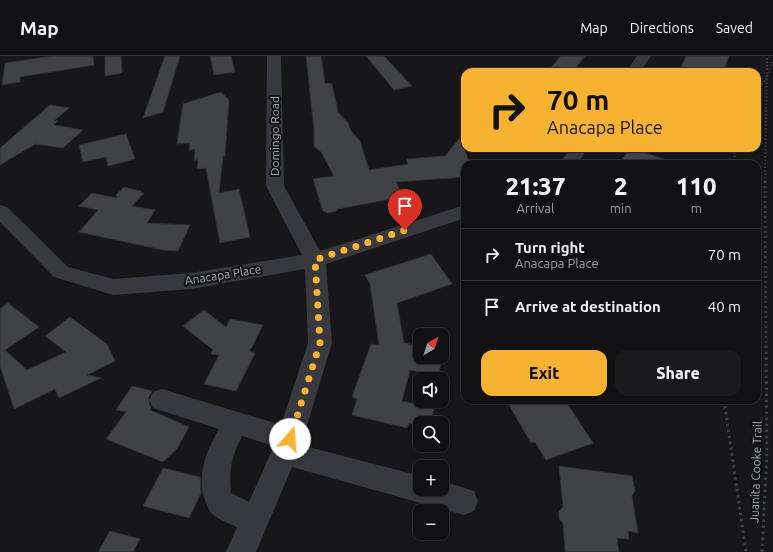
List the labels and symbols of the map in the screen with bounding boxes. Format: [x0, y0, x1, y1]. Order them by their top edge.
street label: Domingo Road [268, 96, 281, 176]
pin [388, 189, 422, 230]
street label: Anacapa Place [184, 262, 262, 287]
north arrow [413, 328, 449, 364]
position arrow [269, 418, 311, 460]
street label: Juanita Cooke Trail [747, 421, 764, 523]

